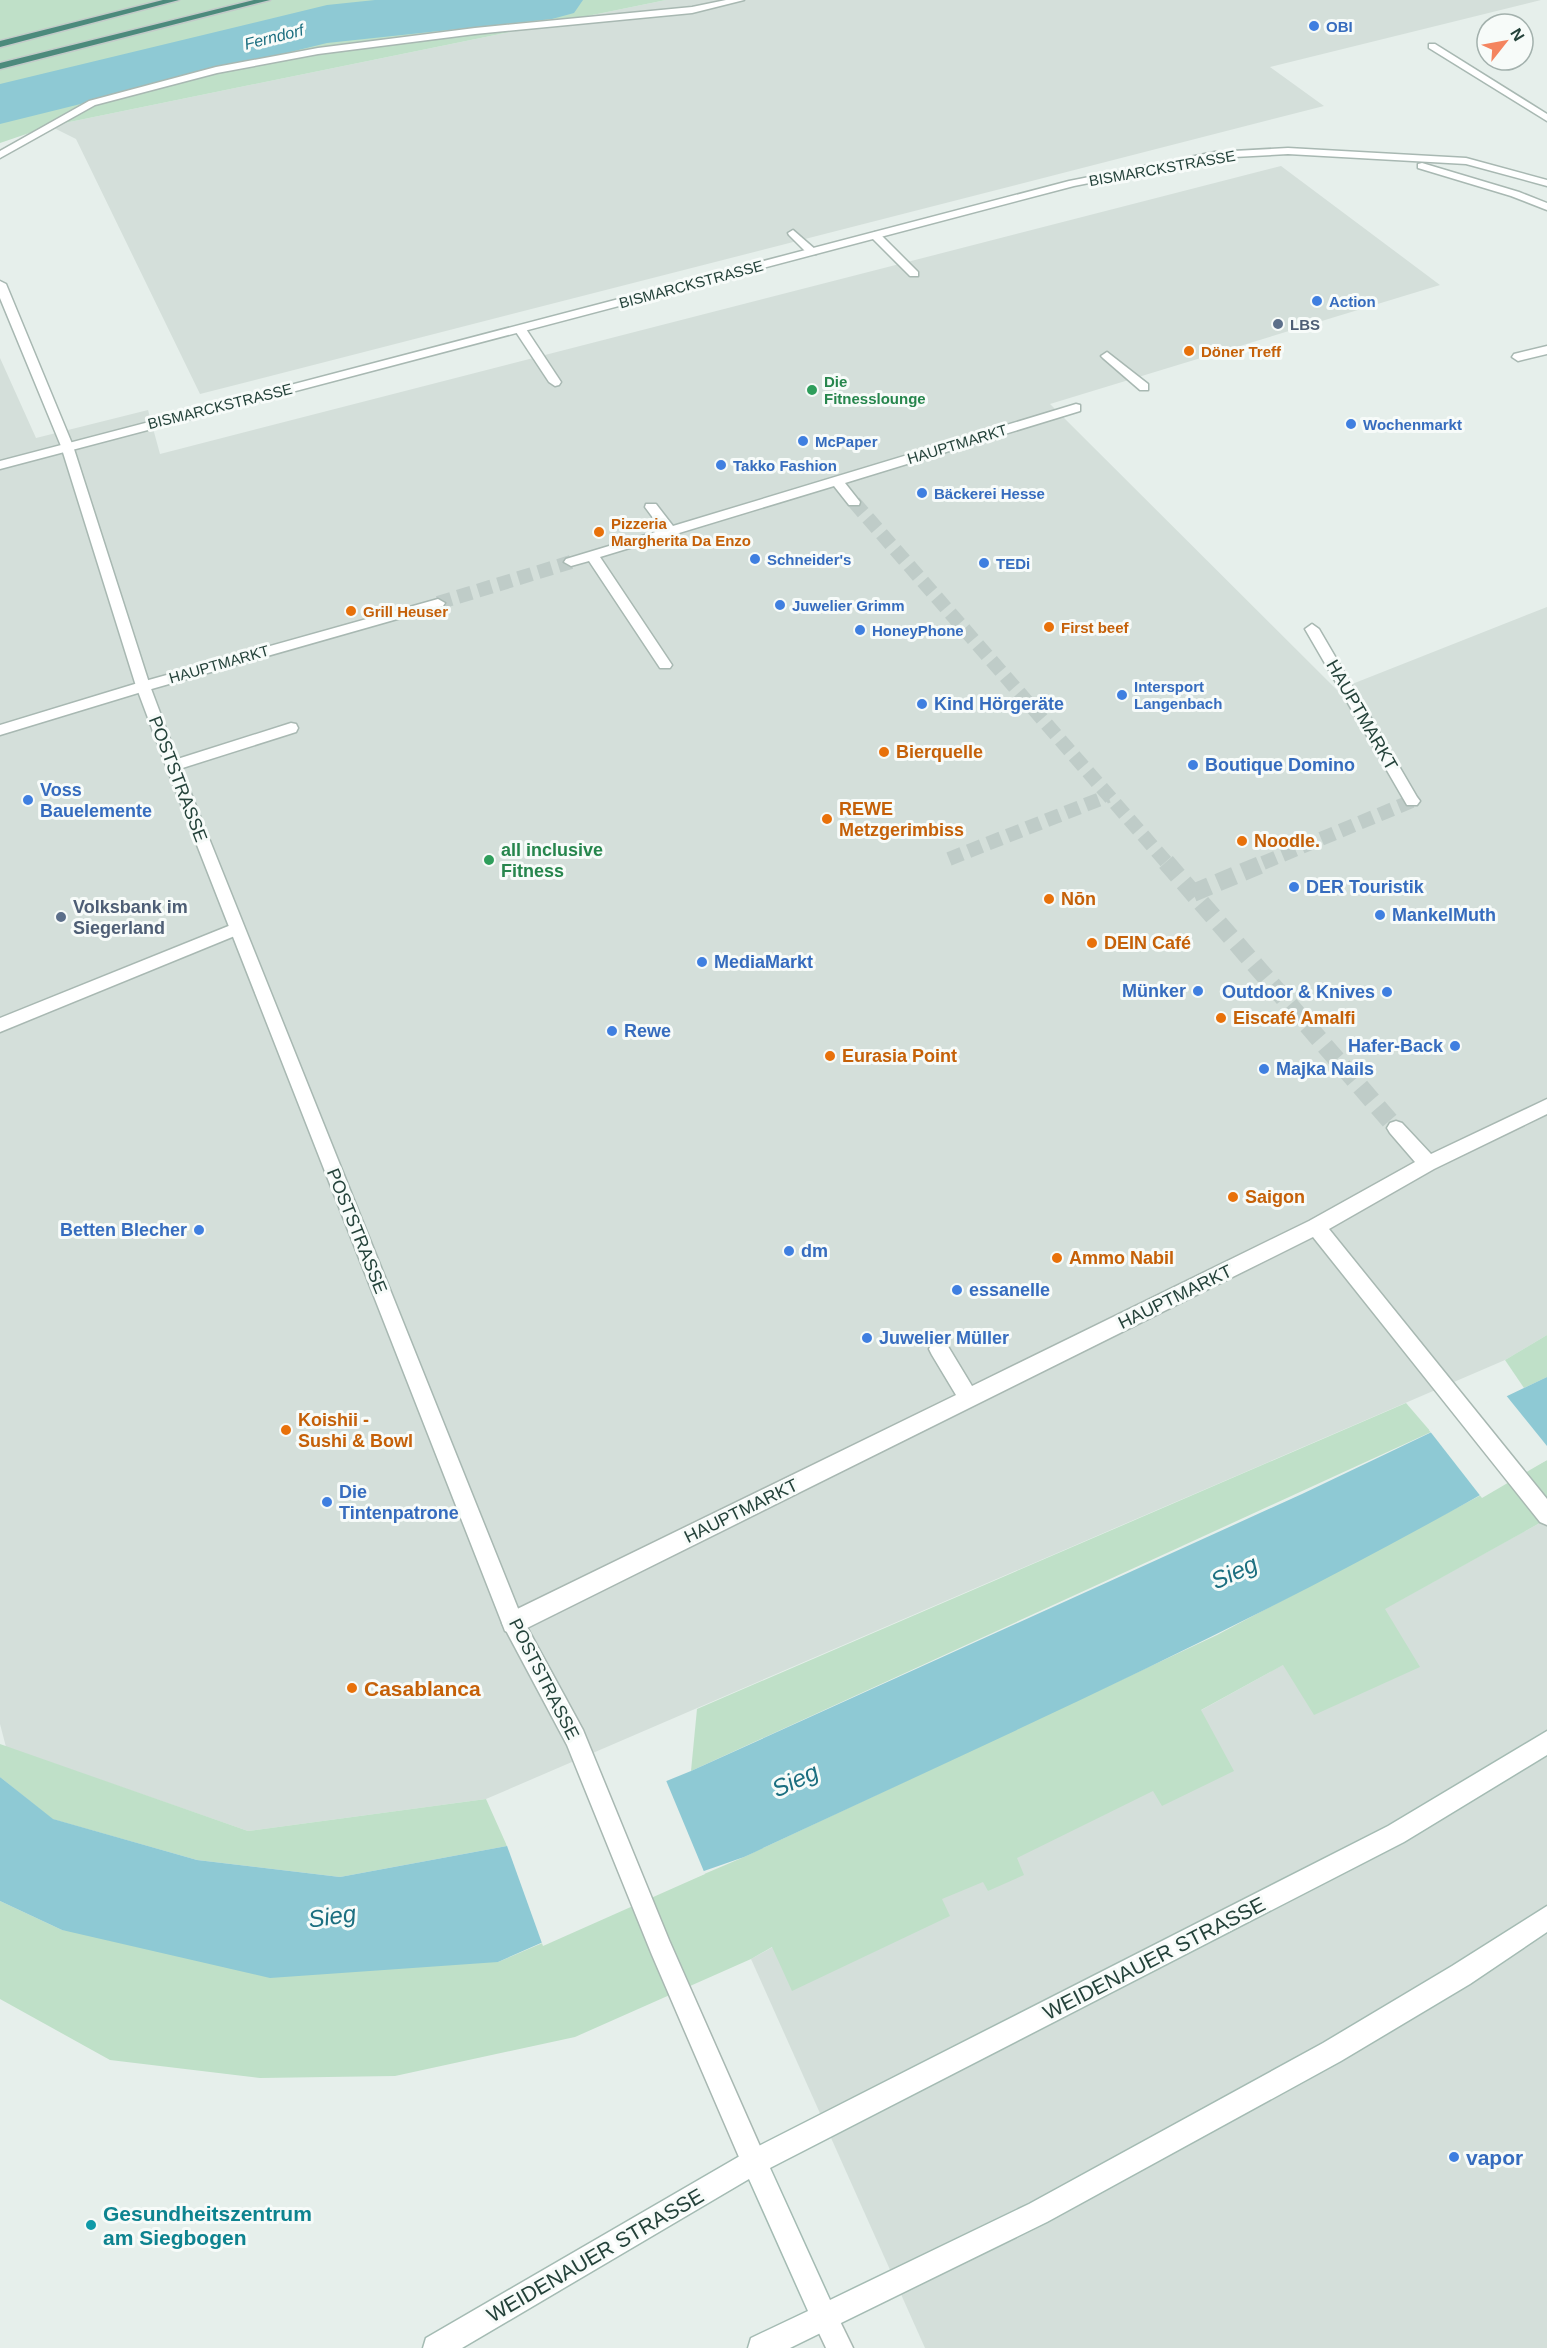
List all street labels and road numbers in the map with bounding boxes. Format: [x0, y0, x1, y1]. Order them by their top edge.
street label: BISMARCKSTRASSE [1087, 147, 1237, 189]
street label: BISMARCKSTRASSE [617, 257, 765, 311]
street label: BISMARCKSTRASSE [146, 380, 294, 432]
street label: HAUPTMARKT [905, 421, 1009, 467]
street label: HAUPTMARKT [167, 642, 271, 686]
street label: HAUPTMARKT [1322, 656, 1402, 774]
street label: POSTSTRASSE [145, 713, 211, 845]
street label: POSTSTRASSE [323, 1166, 391, 1296]
street label: HAUPTMARKT [1115, 1261, 1235, 1333]
street label: HAUPTMARKT [681, 1475, 801, 1547]
street label: POSTSTRASSE [505, 1615, 583, 1743]
street label: WEIDENAUER STRASSE [1039, 1892, 1269, 2024]
street label: WEIDENAUER STRASSE [483, 2183, 707, 2327]

